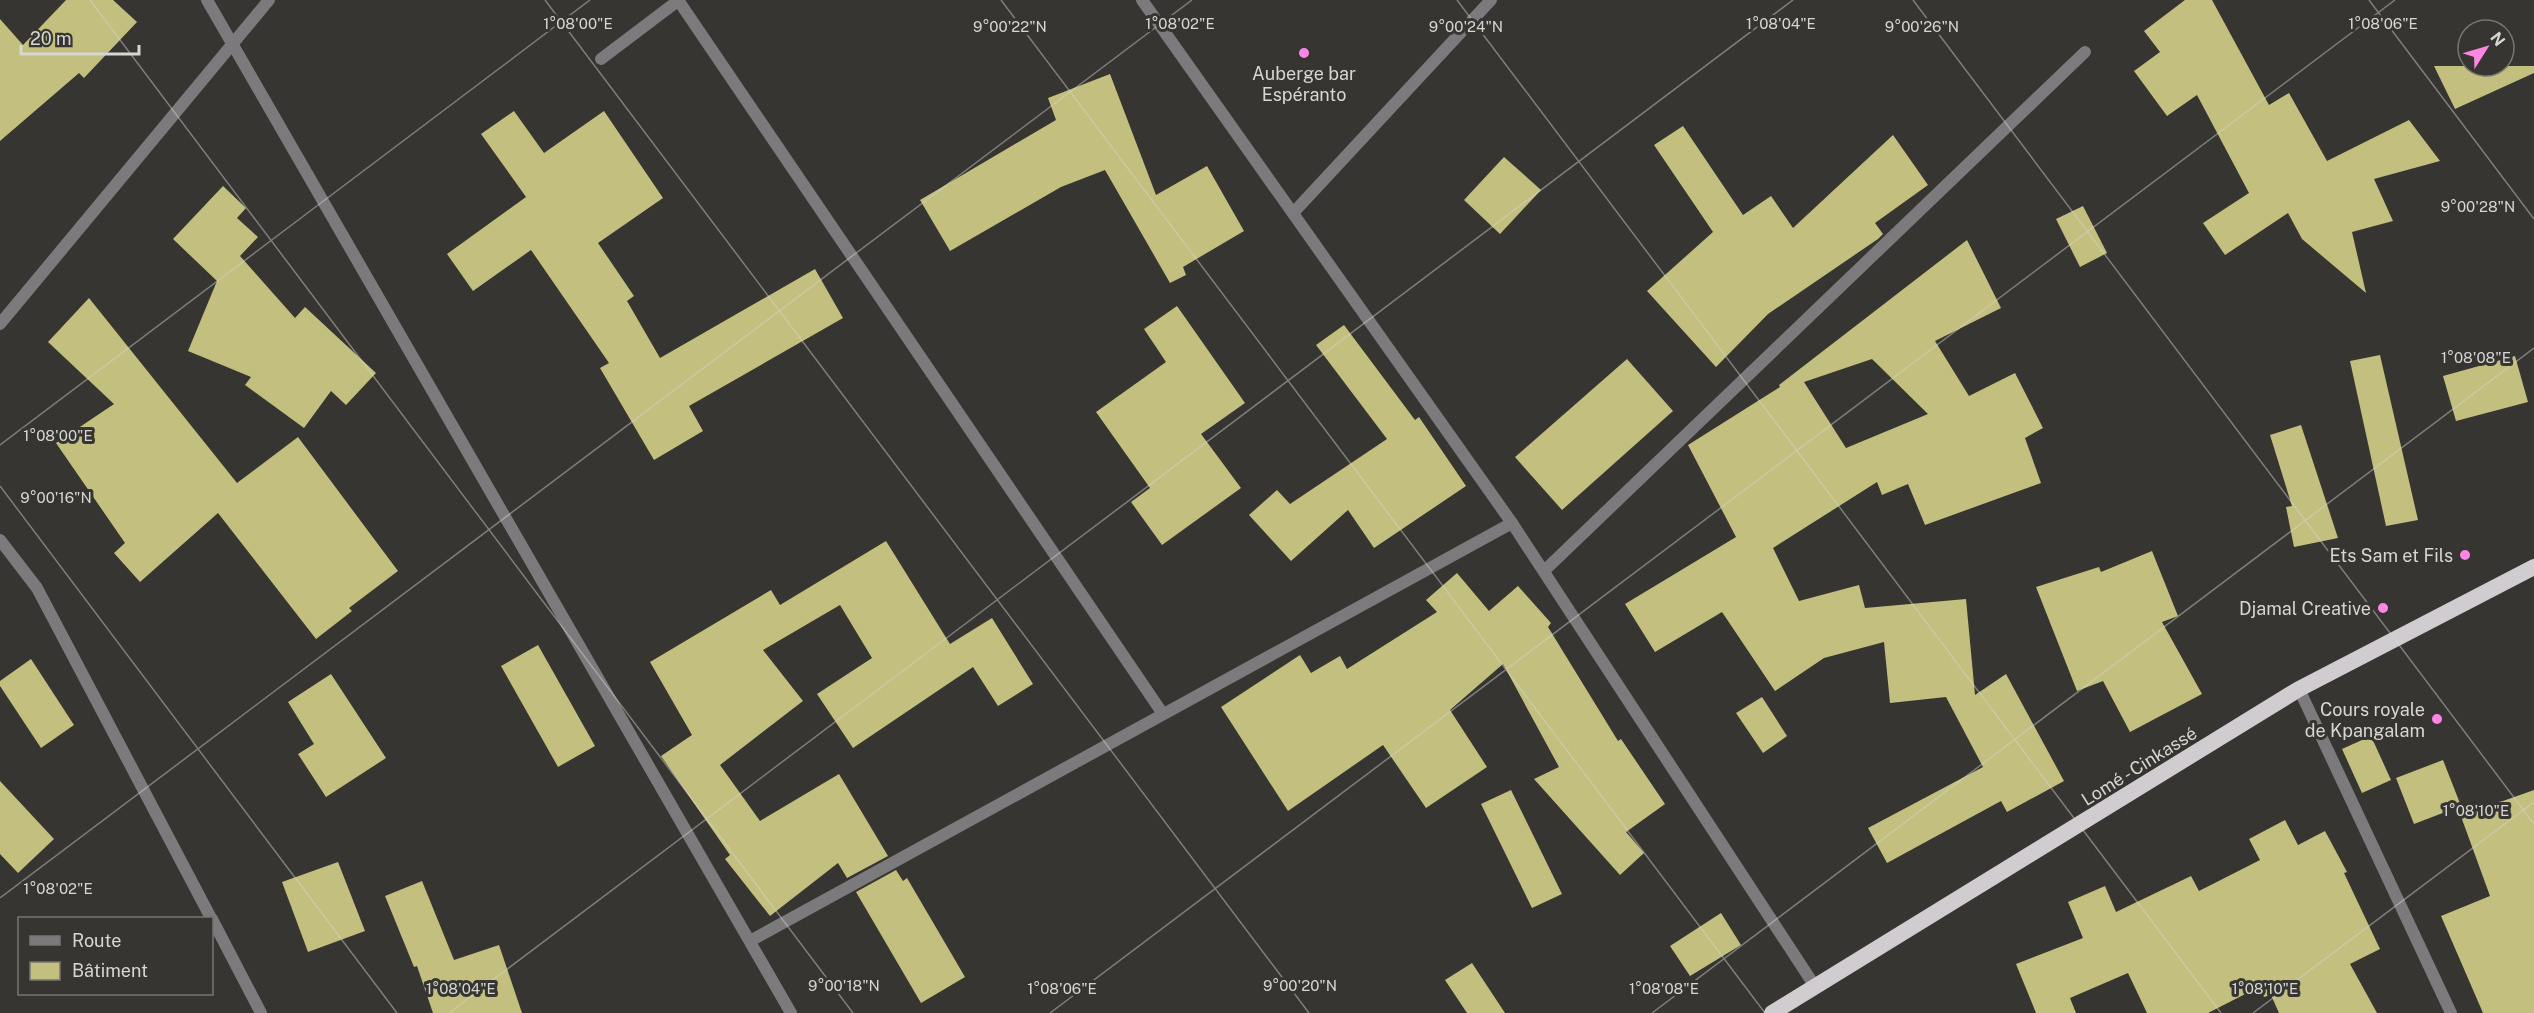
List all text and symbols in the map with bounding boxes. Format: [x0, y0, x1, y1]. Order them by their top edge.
text: 1°08'00"E [543, 15, 613, 32]
text: 1°08'02"E [1145, 15, 1215, 32]
text: 1°08'04"E [1746, 15, 1816, 32]
text: 1°08'06"E [2348, 15, 2418, 32]
scale bar [21, 18, 140, 56]
text: 9°00'22"N [973, 18, 1047, 35]
text: 9°00'24"N [1429, 18, 1503, 35]
text: 9°00'26"N [1885, 18, 1959, 35]
north arrow [2456, 18, 2516, 78]
text: 20 m [30, 28, 72, 49]
text: N [2486, 29, 2509, 50]
marker: Auberge bar Espéranto [1297, 46, 1311, 60]
place label: Auberge bar Espéranto [1252, 63, 1356, 105]
text: 9°00'28"N [2441, 198, 2515, 215]
text: 1°08'08"E [2441, 349, 2511, 366]
text: 1°08'00"E [23, 427, 93, 444]
text: 9°00'16"N [20, 489, 92, 506]
place label: Ets Sam et Fils [2330, 545, 2453, 566]
marker: Ets Sam et Fils [2458, 548, 2472, 562]
place label: Djamal Creative [2239, 598, 2371, 619]
marker: Djamal Creative [2376, 601, 2390, 615]
place label: Cours royale de Kpangalam [2305, 699, 2425, 741]
marker: Cours royale de Kpangalam [2430, 712, 2444, 726]
street label: Lomé - Cinkassé [2077, 722, 2201, 810]
text: 1°08'10"E [2443, 802, 2509, 819]
text: 1°08'02"E [23, 880, 93, 897]
legend [18, 917, 213, 995]
text: Route [72, 930, 121, 951]
text: Bâtiment [72, 960, 148, 981]
text: 9°00'18"N [808, 977, 880, 994]
text: 9°00'20"N [1263, 977, 1337, 994]
text: 1°08'04"E [426, 980, 496, 997]
text: 1°08'06"E [1027, 980, 1097, 997]
text: 1°08'08"E [1629, 980, 1699, 997]
text: 1°08'10"E [2232, 980, 2298, 997]

